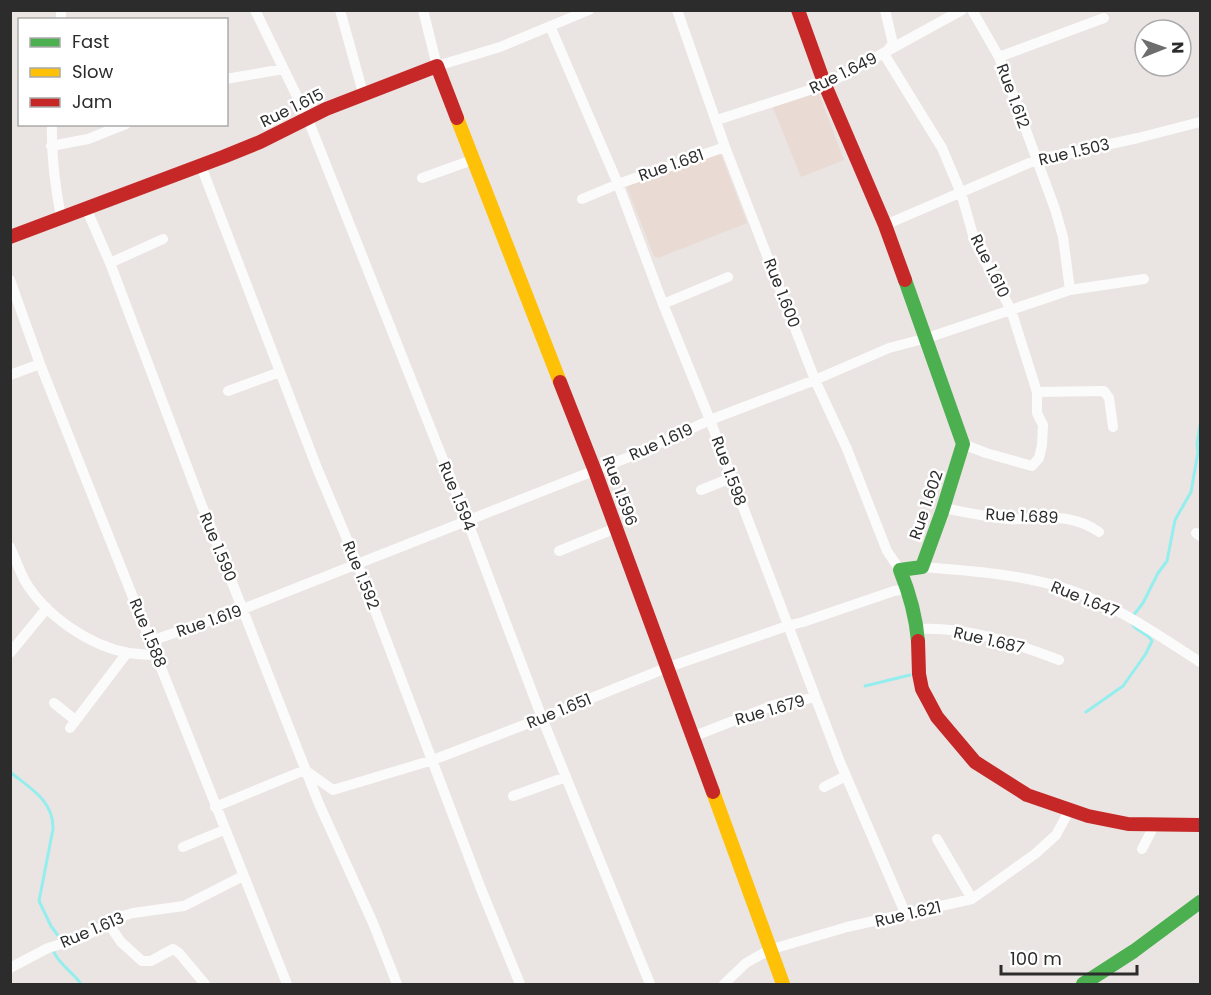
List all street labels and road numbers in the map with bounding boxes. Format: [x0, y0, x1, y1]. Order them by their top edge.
street label: Rue 1.649 [805, 47, 881, 99]
street label: Rue 1.612 [991, 61, 1035, 131]
street label: Rue 1.615 [256, 83, 328, 133]
street label: Rue 1.503 [1036, 133, 1112, 171]
street label: Rue 1.681 [635, 143, 707, 187]
street label: Rue 1.610 [965, 230, 1015, 302]
street label: Rue 1.600 [758, 255, 806, 331]
street label: Rue 1.619 [625, 418, 697, 466]
street label: Rue 1.598 [706, 433, 752, 509]
street label: Rue 1.596 [597, 453, 643, 529]
street label: Rue 1.594 [433, 458, 481, 534]
street label: Rue 1.602 [903, 467, 949, 543]
street label: Rue 1.689 [985, 503, 1059, 529]
street label: Rue 1.590 [194, 509, 242, 585]
street label: Rue 1.592 [337, 537, 385, 613]
street label: Rue 1.647 [1047, 575, 1123, 623]
street label: Rue 1.588 [124, 595, 172, 671]
street label: Rue 1.619 [173, 599, 245, 643]
street label: Rue 1.687 [952, 621, 1027, 659]
street label: Rue 1.651 [523, 688, 595, 734]
street label: Rue 1.679 [732, 689, 808, 731]
street label: Rue 1.621 [873, 895, 943, 933]
street label: Rue 1.613 [57, 906, 127, 954]

